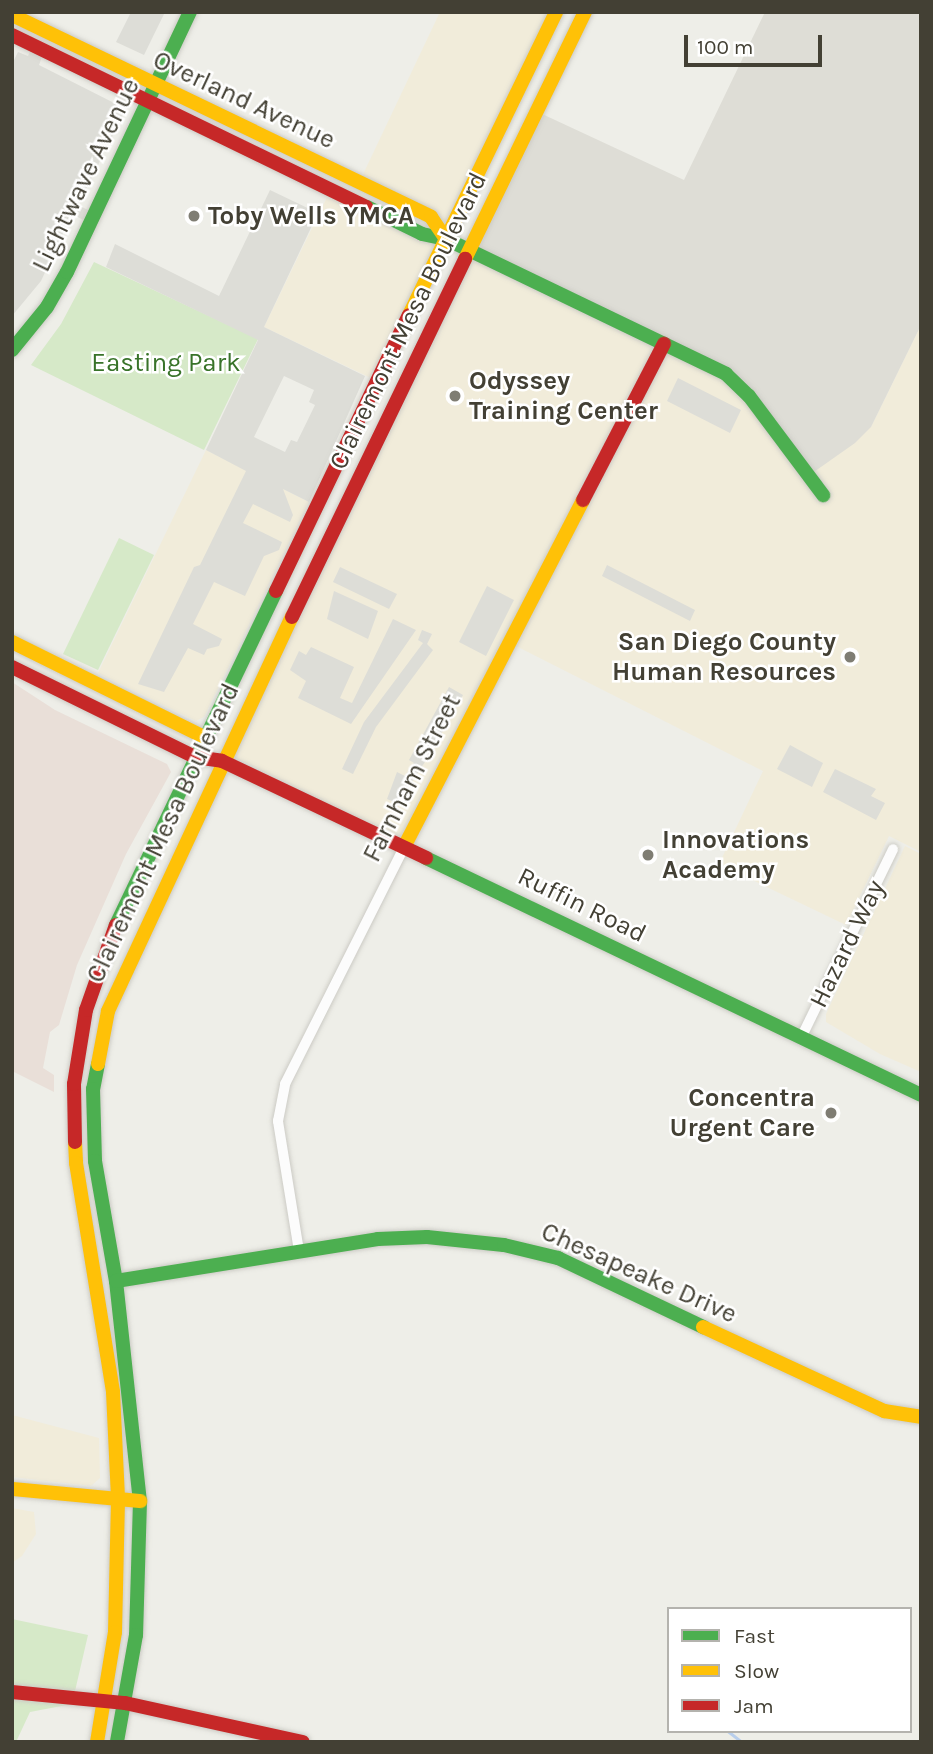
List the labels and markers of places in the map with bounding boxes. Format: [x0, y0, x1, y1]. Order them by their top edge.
place label: Toby Wells YMCA [208, 200, 414, 232]
marker: Toby Wells YMCA [186, 208, 202, 224]
place label: Odyssey Training Center [469, 365, 658, 426]
marker: Odyssey Training Center [447, 388, 463, 404]
place label: San Diego County Human Resources [612, 626, 836, 688]
marker: San Diego County Human Resources [842, 649, 858, 665]
place label: Innovations Academy [662, 824, 809, 886]
marker: Innovations Academy [640, 847, 656, 863]
place label: Concentra Urgent Care [669, 1082, 815, 1144]
marker: Concentra Urgent Care [821, 1103, 841, 1123]

